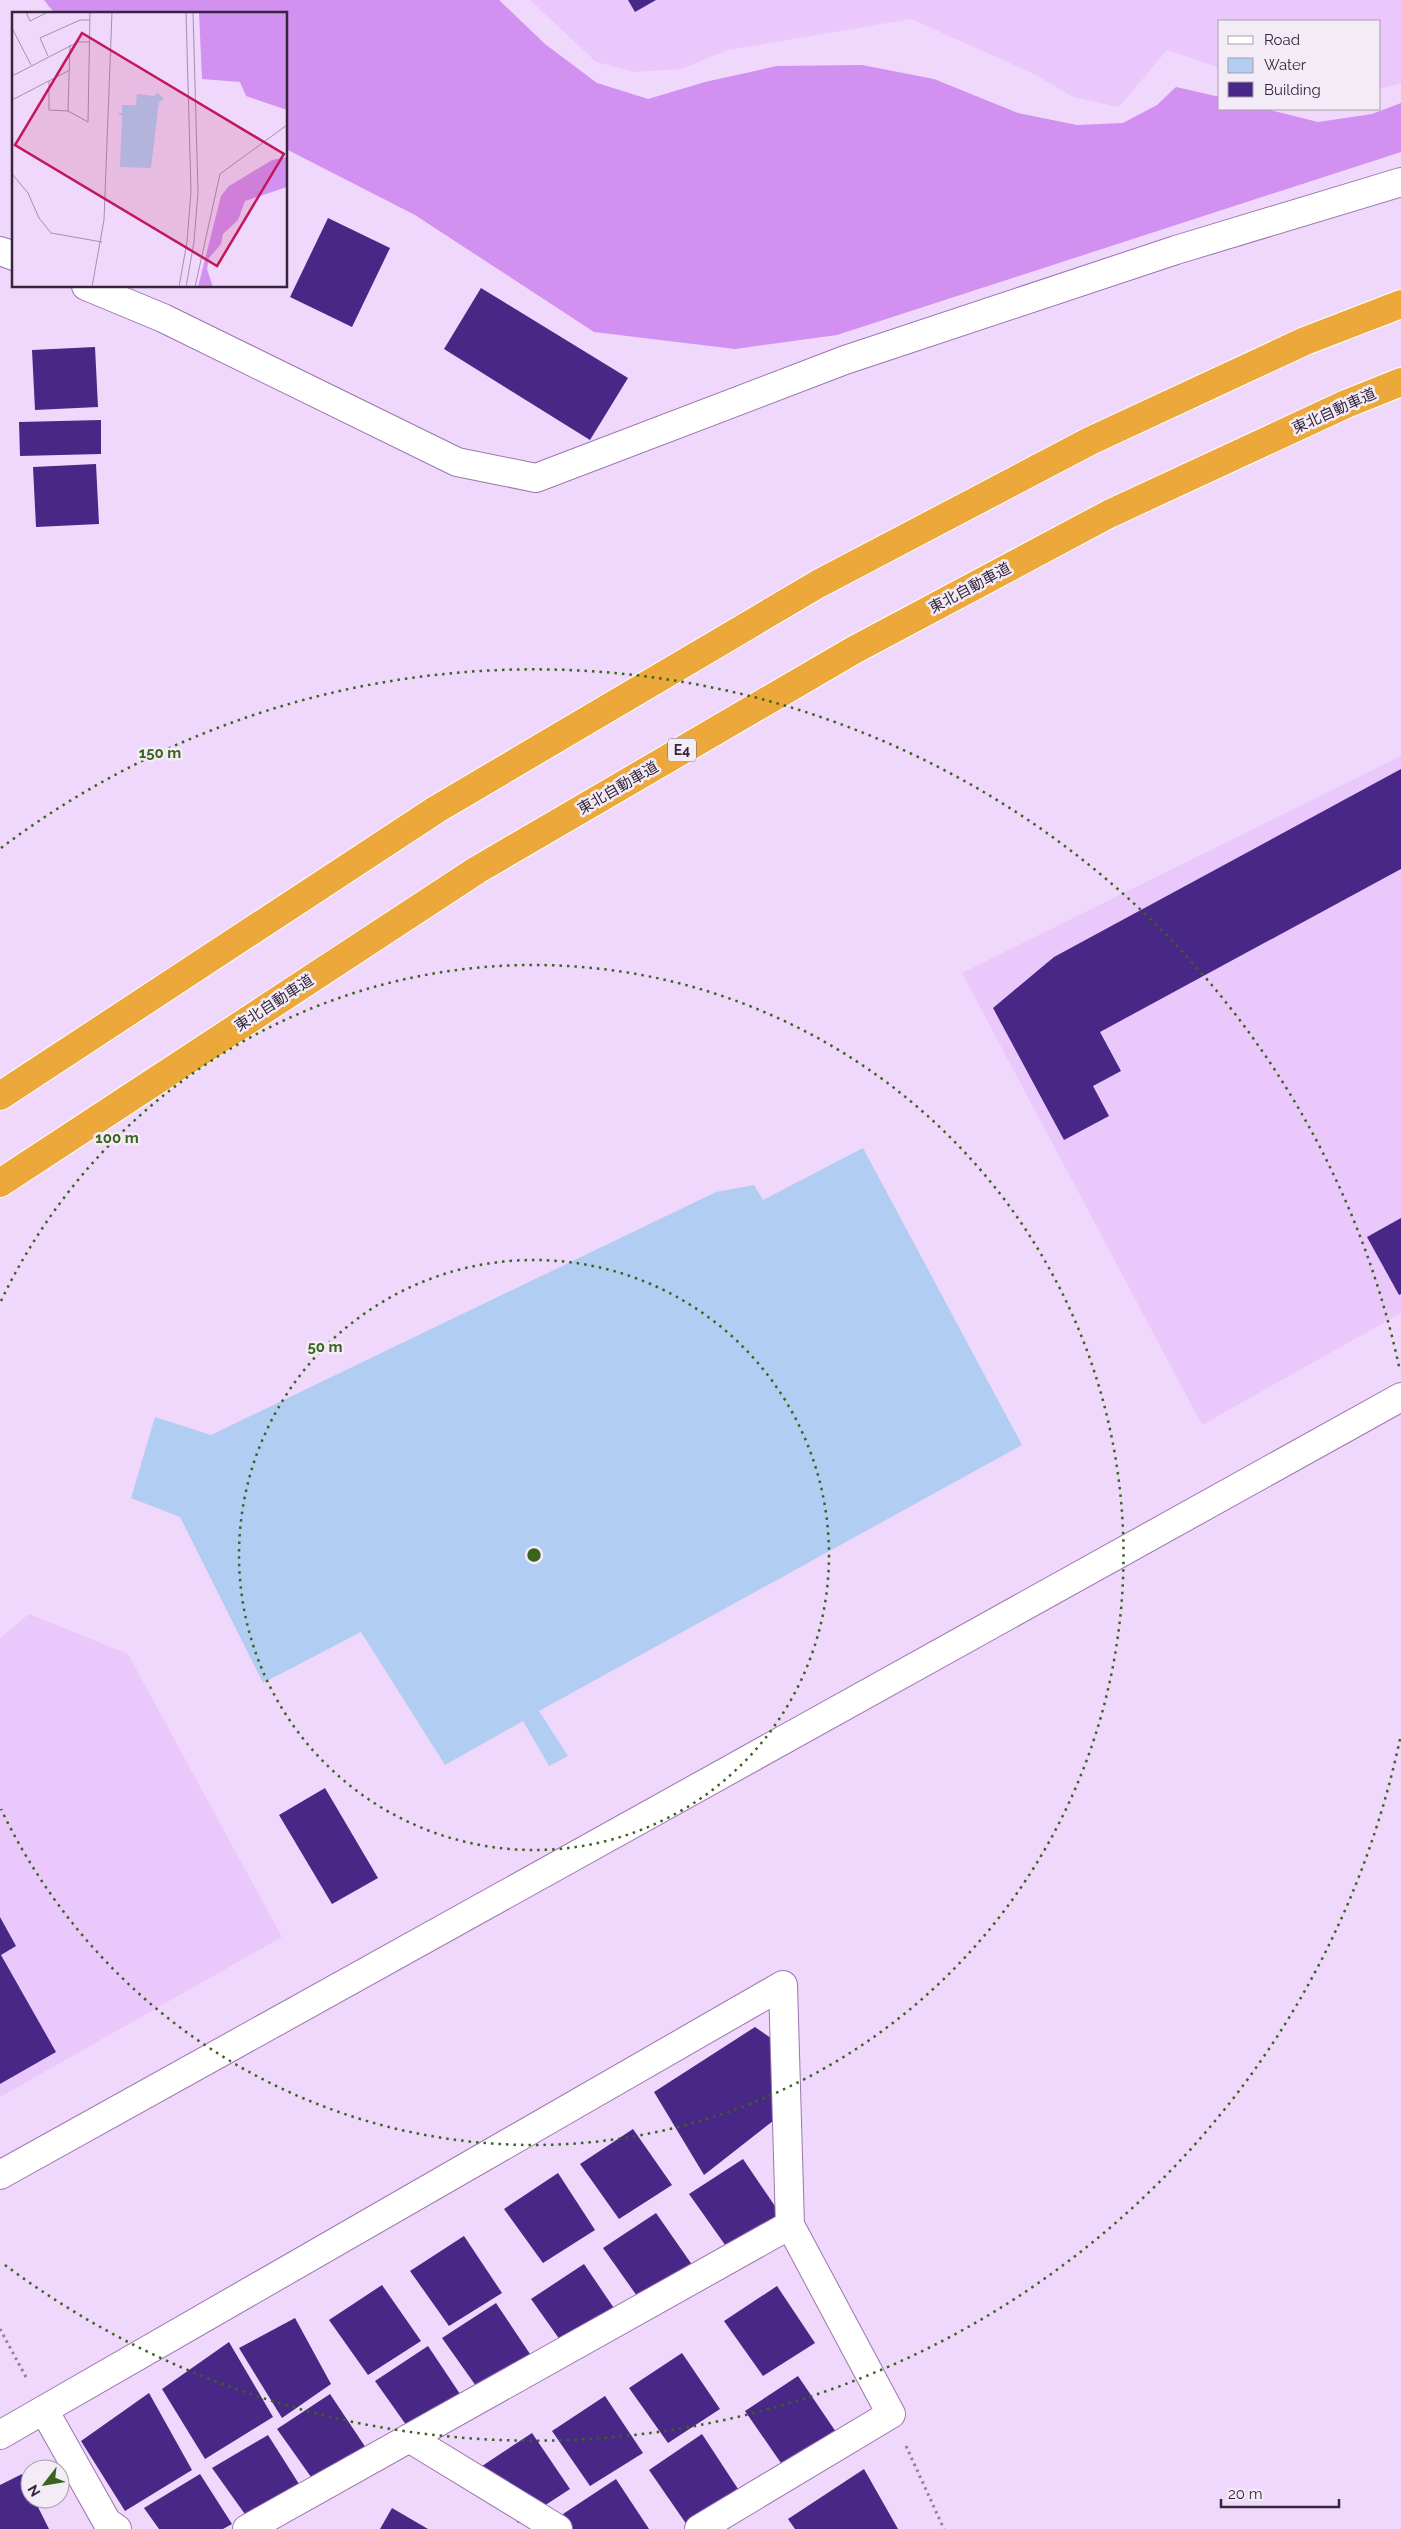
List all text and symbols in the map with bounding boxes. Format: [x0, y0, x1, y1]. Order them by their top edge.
inset map [12, 12, 288, 288]
legend [1218, 20, 1381, 110]
text: Road [1264, 31, 1300, 49]
text: Water [1264, 56, 1307, 74]
text: Building [1264, 81, 1321, 99]
street label: 東北自動車道 [1289, 384, 1379, 438]
street label: 東北自動車道 [926, 559, 1014, 617]
road number: E4 [668, 738, 696, 762]
text: 150 m [139, 744, 181, 762]
street label: 東北自動車道 [575, 758, 661, 818]
street label: 東北自動車道 [231, 971, 317, 1035]
text: 100 m [95, 1129, 139, 1147]
text: 50 m [307, 1338, 343, 1356]
centre of rings [525, 1546, 543, 1564]
north arrow [20, 2459, 70, 2509]
scale bar [1221, 2476, 1338, 2508]
text: N [24, 2482, 43, 2499]
text: 20 m [1228, 2485, 1263, 2503]

